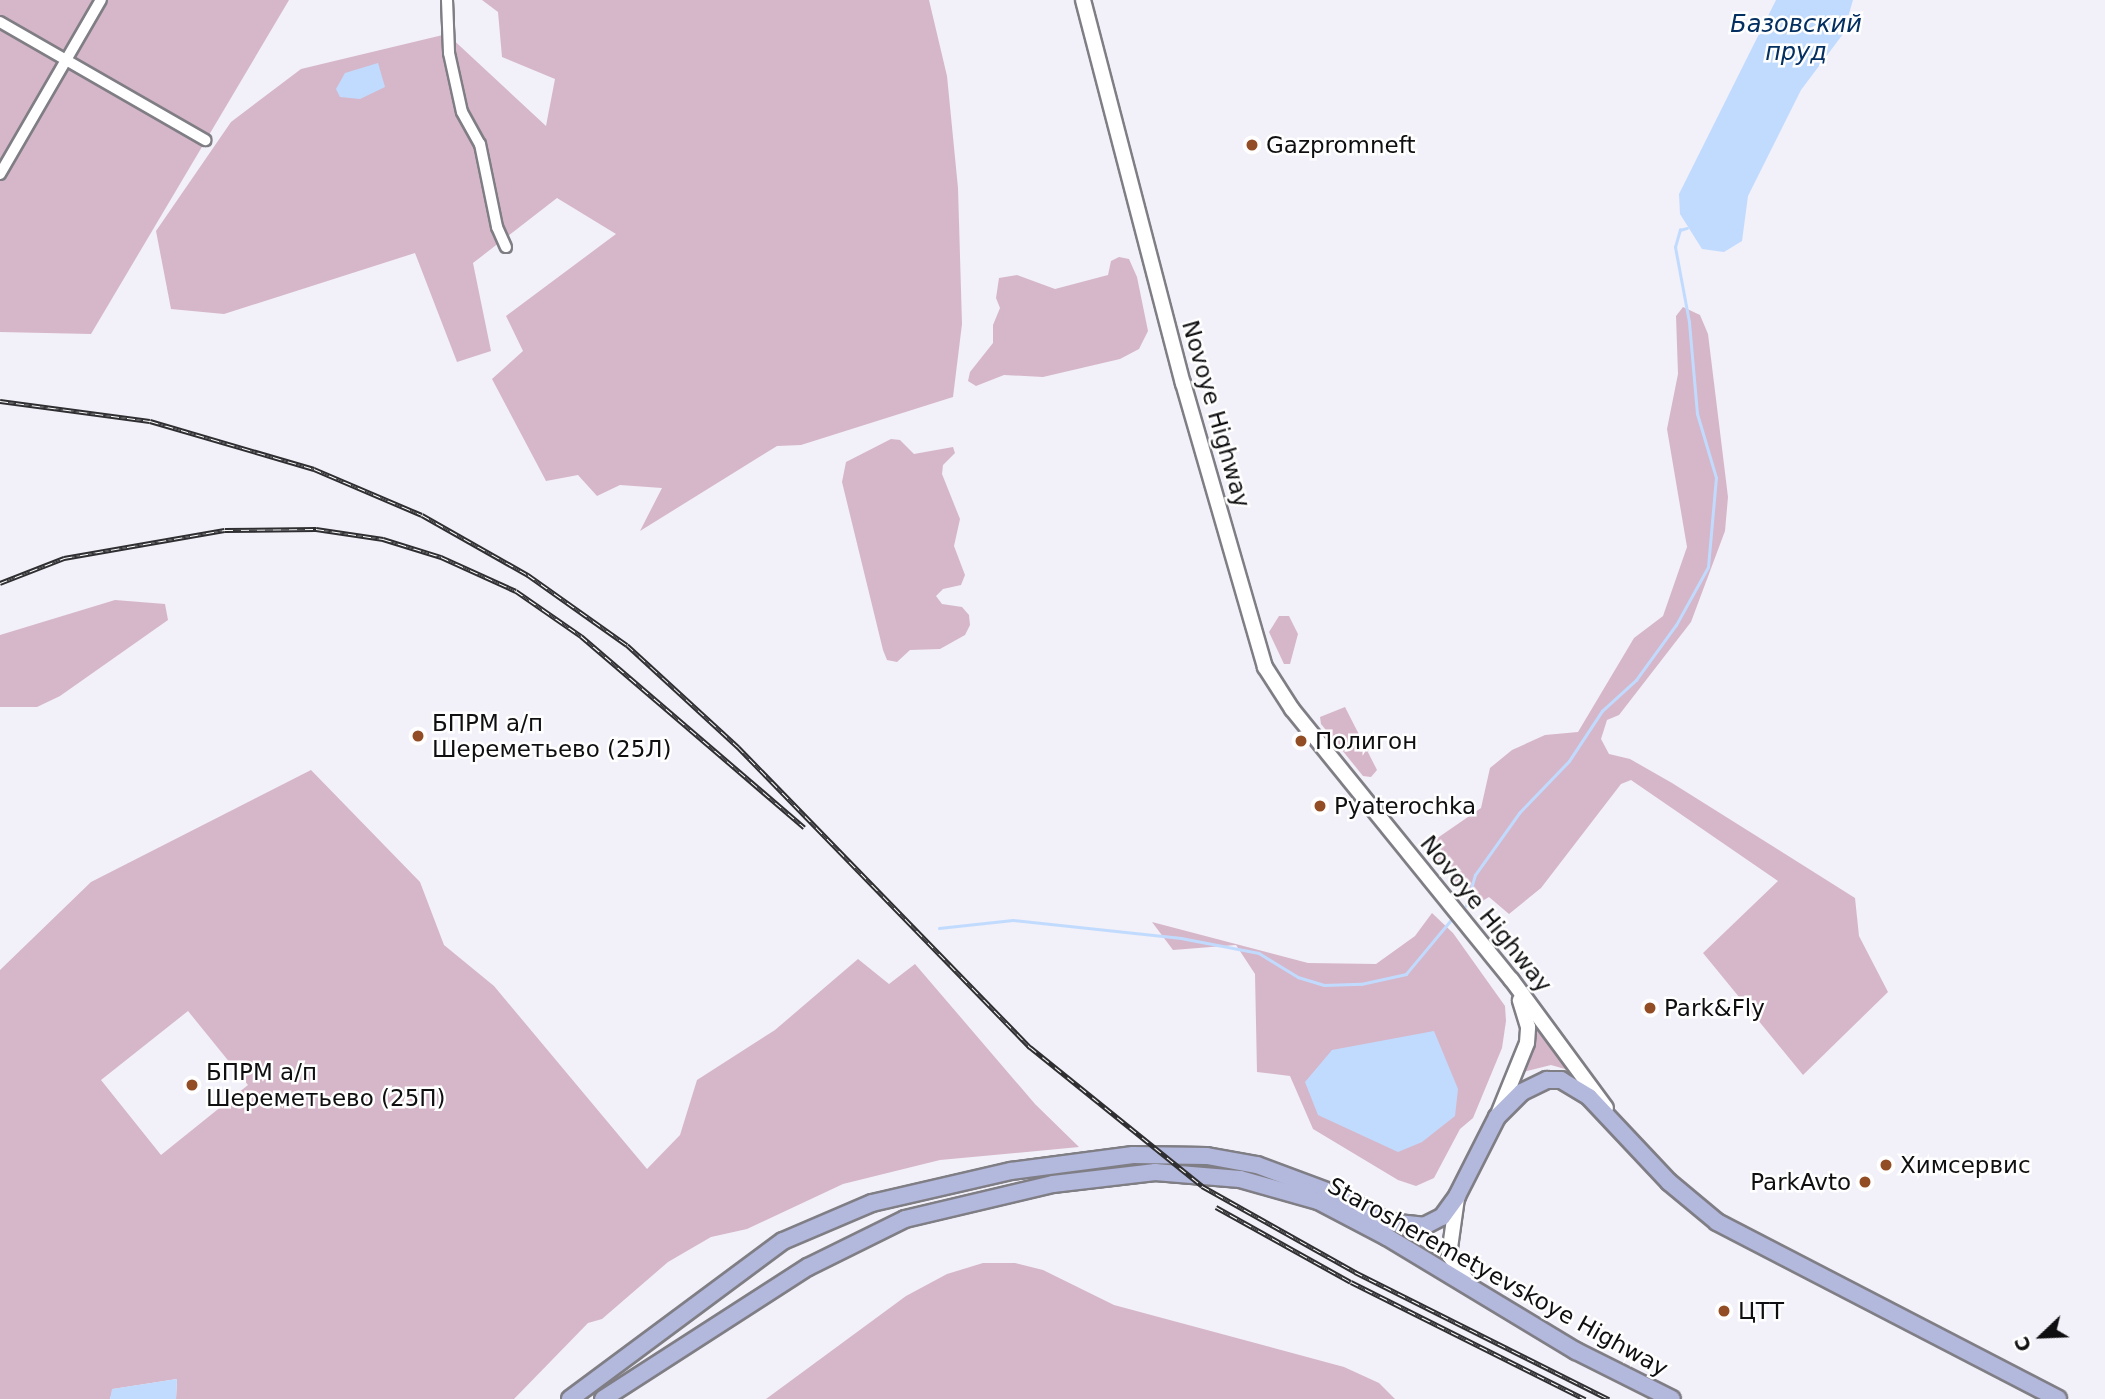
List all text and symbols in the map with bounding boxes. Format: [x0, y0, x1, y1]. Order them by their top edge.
water label: Базовский пруд [1730, 11, 1862, 67]
place label: Gazpromneft [1266, 131, 1415, 159]
marker: Gazpromneft [1244, 137, 1260, 153]
street label: Novoye Highway [1176, 317, 1256, 511]
place label: БПРМ а/п Шереметьево (25Л) [432, 709, 672, 763]
place label: Полигон [1315, 727, 1417, 755]
marker: БПРМ а/п Шереметьево (25Л) [410, 728, 426, 744]
marker: Полигон [1293, 733, 1309, 749]
place label: Pyaterochka [1334, 792, 1476, 820]
marker: Pyaterochka [1312, 798, 1328, 814]
street label: Novoye Highway [1414, 830, 1558, 998]
place label: Park&Fly [1664, 994, 1765, 1022]
marker: Park&Fly [1642, 1000, 1658, 1016]
place label: БПРМ а/п Шереметьево (25П) [206, 1058, 446, 1112]
marker: БПРМ а/п Шереметьево (25П) [184, 1077, 200, 1093]
place label: Химсервис [1900, 1151, 2031, 1179]
marker: Химсервис [1878, 1157, 1894, 1173]
place label: ParkAvto [1750, 1168, 1851, 1196]
street label: Starosheremetyevskoye Highway [1323, 1172, 1673, 1382]
marker: ParkAvto [1857, 1174, 1873, 1190]
place label: ЦТТ [1738, 1297, 1784, 1325]
north arrow [2007, 1301, 2077, 1371]
marker: ЦТТ [1716, 1303, 1732, 1319]
text: С [2010, 1333, 2036, 1355]

